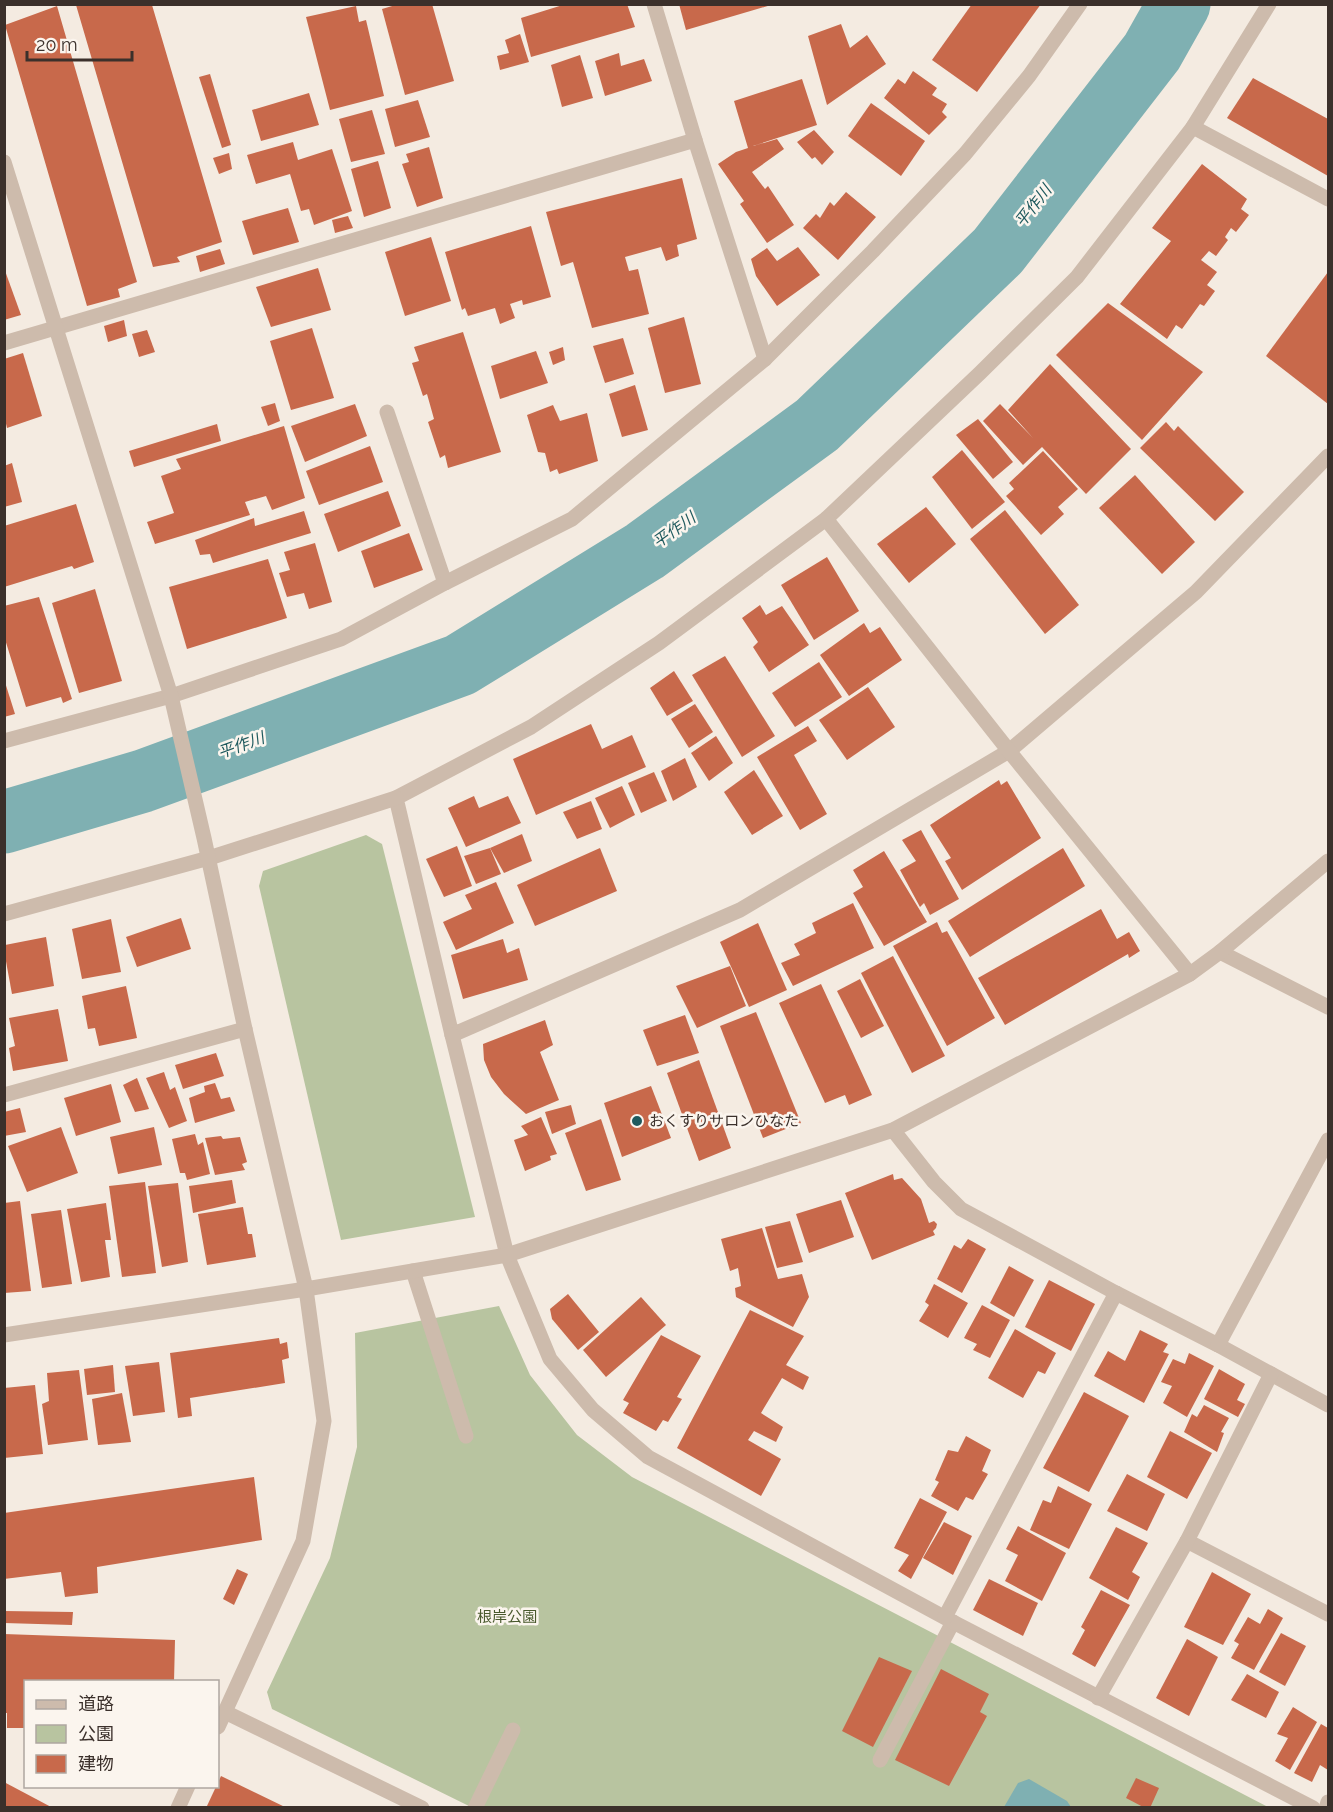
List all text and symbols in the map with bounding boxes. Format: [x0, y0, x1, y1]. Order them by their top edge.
scale bar [27, 24, 132, 62]
text: 20 m [36, 34, 78, 55]
water label: 平作川 [1011, 180, 1056, 231]
water label: 平作川 [649, 507, 701, 552]
water label: 平作川 [215, 727, 269, 762]
place label: おくすりサロンひなた [649, 1112, 799, 1130]
marker: おくすりサロンひなた [630, 1114, 644, 1128]
park label: 根岸公園 [477, 1608, 537, 1626]
legend [24, 1680, 219, 1788]
text: 道路 [78, 1693, 114, 1714]
text: 公園 [78, 1723, 114, 1744]
text: 建物 [78, 1753, 114, 1774]

